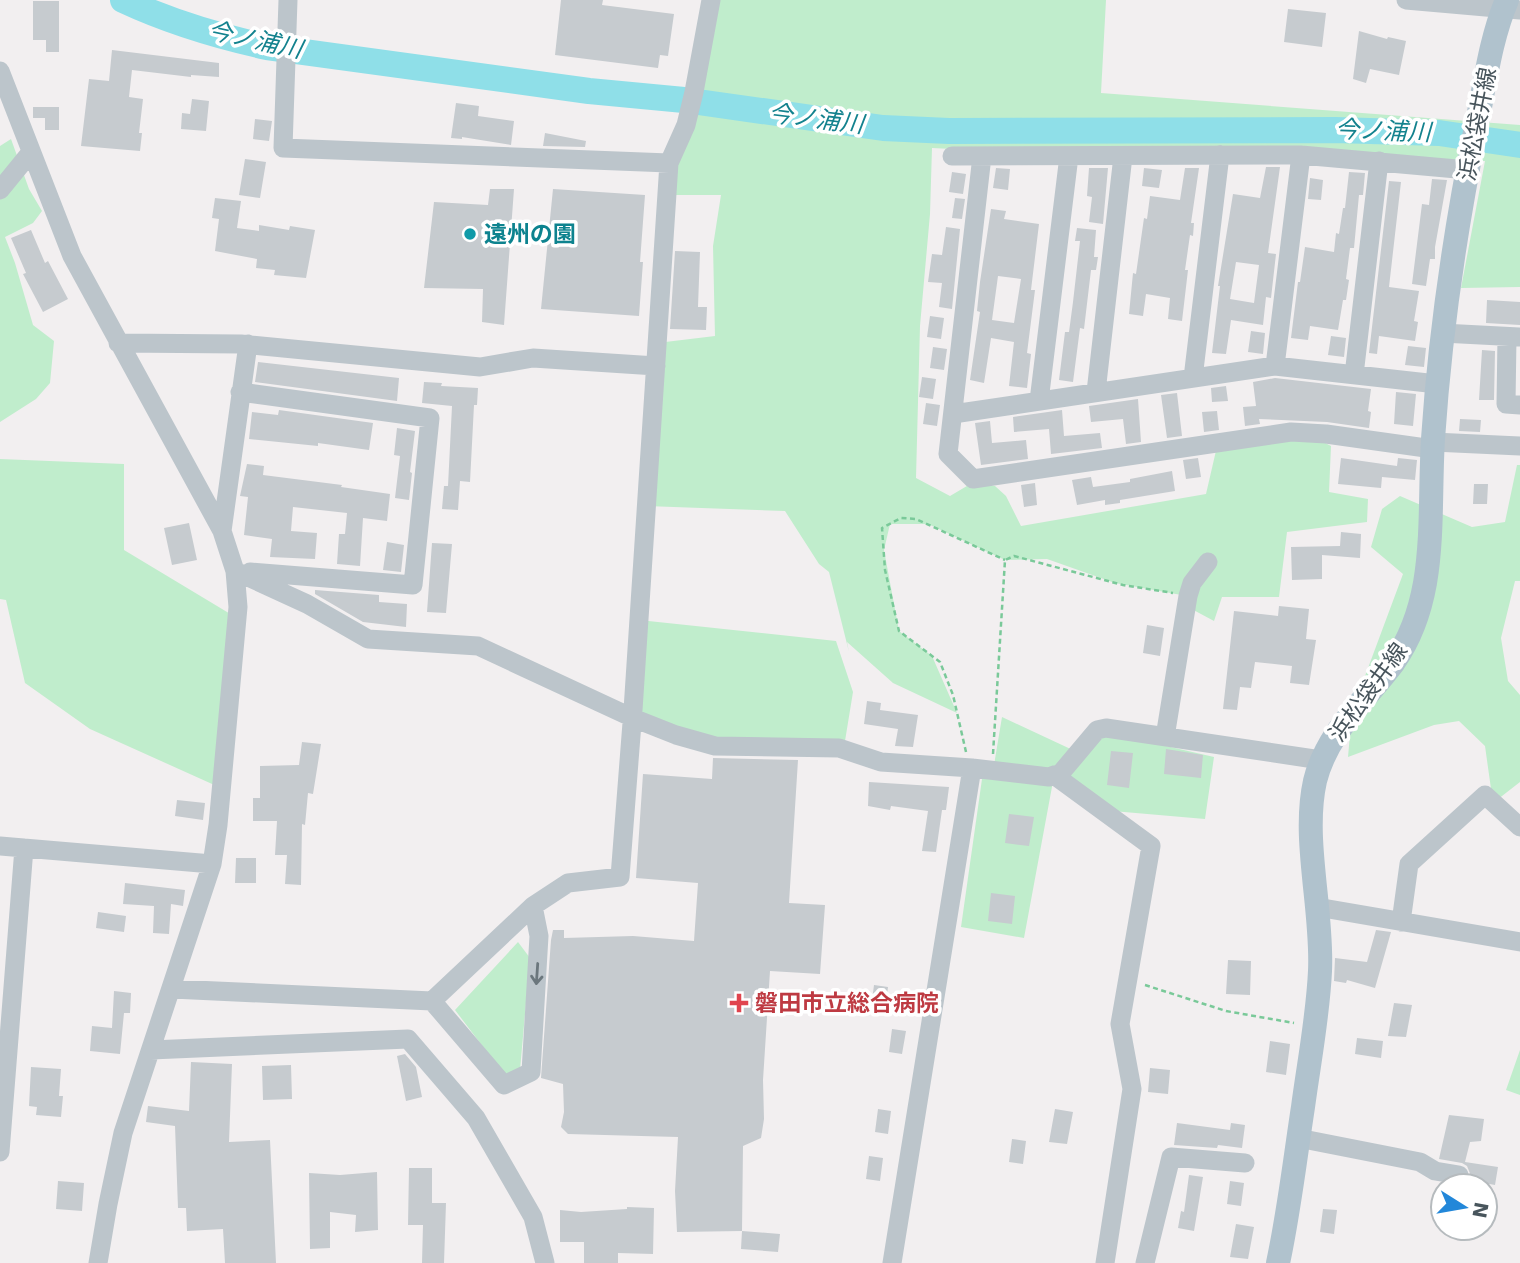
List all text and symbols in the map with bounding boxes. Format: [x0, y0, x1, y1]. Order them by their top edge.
water label: 今ノ浦川 [205, 16, 308, 64]
street label: 浜松袋井線 [1453, 65, 1501, 183]
water label: 今ノ浦川 [767, 99, 868, 139]
water label: 今ノ浦川 [1335, 115, 1434, 147]
place label: 遠州の園 [484, 221, 576, 247]
marker: 遠州の園 [462, 226, 478, 242]
street label: 浜松袋井線 [1324, 638, 1412, 746]
one-way arrow [530, 962, 543, 984]
place label: 磐田市立総合病院 [755, 990, 939, 1016]
marker: 磐田市立総合病院 [729, 993, 749, 1013]
north arrow [1429, 1172, 1499, 1242]
text: N [1468, 1200, 1493, 1220]

